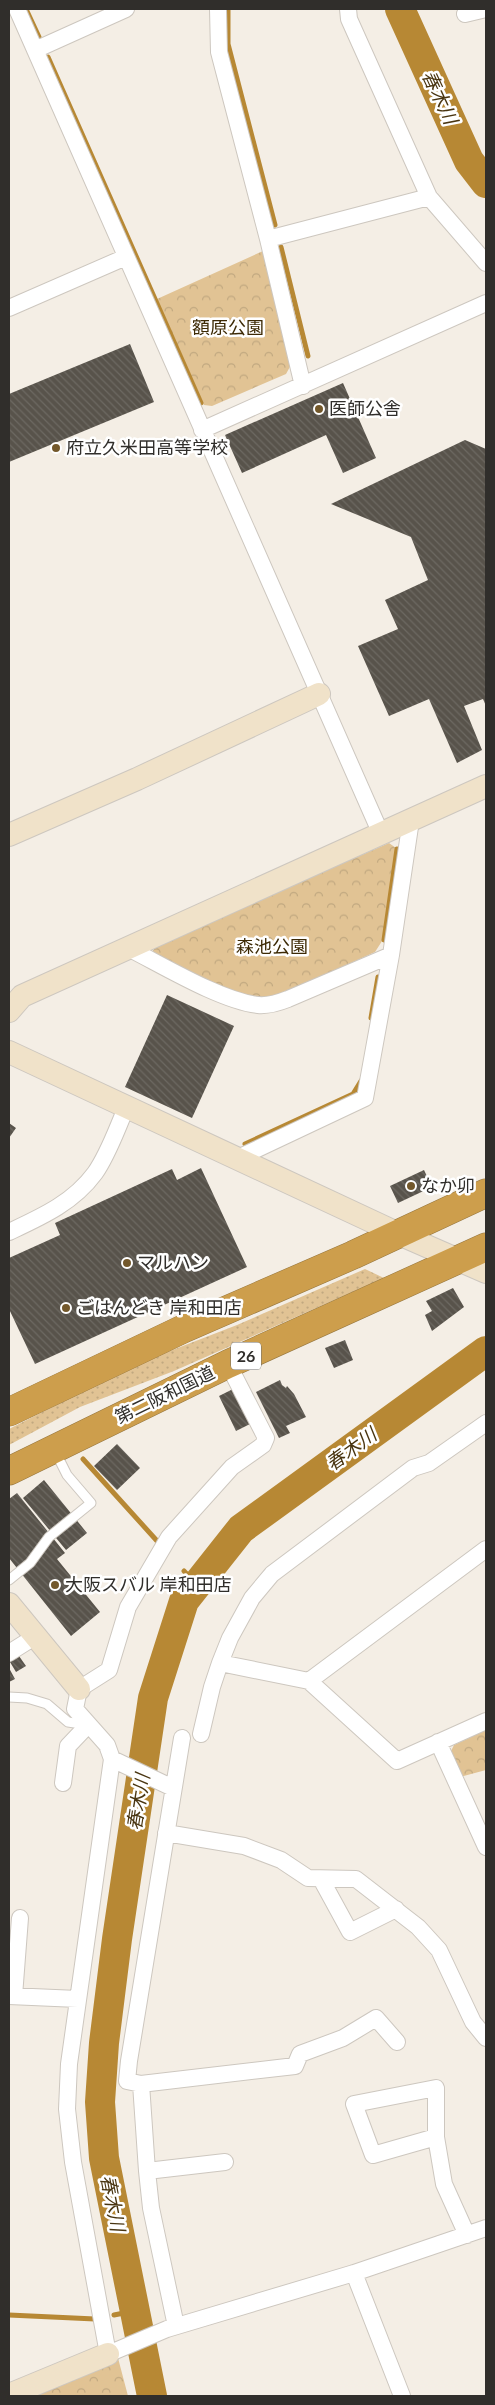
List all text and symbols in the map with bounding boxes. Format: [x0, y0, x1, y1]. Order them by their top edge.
water label: 春木川 [418, 66, 464, 129]
park label: 額原公園 [192, 316, 264, 338]
place label: 医師公舎 [329, 397, 401, 419]
marker: 医師公舎 [313, 403, 325, 415]
place label: 府立久米田高等学校 [66, 436, 228, 458]
marker: 府立久米田高等学校 [50, 442, 62, 454]
park label: 森池公園 [236, 935, 308, 957]
place label: なか卯 [421, 1174, 475, 1196]
marker: なか卯 [405, 1180, 417, 1192]
place label: マルハン [137, 1251, 209, 1273]
marker: マルハン [121, 1257, 133, 1269]
place label: ごはんどき 岸和田店 [76, 1296, 242, 1318]
marker: ごはんどき 岸和田店 [60, 1302, 72, 1314]
road number: 26 [231, 1342, 261, 1370]
street label: 第二阪和国道 [111, 1361, 218, 1428]
water label: 春木川 [321, 1421, 382, 1475]
place label: 大阪スバル 岸和田店 [65, 1573, 232, 1595]
marker: 大阪スバル 岸和田店 [49, 1579, 61, 1591]
water label: 春木川 [122, 1770, 154, 1832]
water label: 春木川 [97, 2173, 131, 2235]

